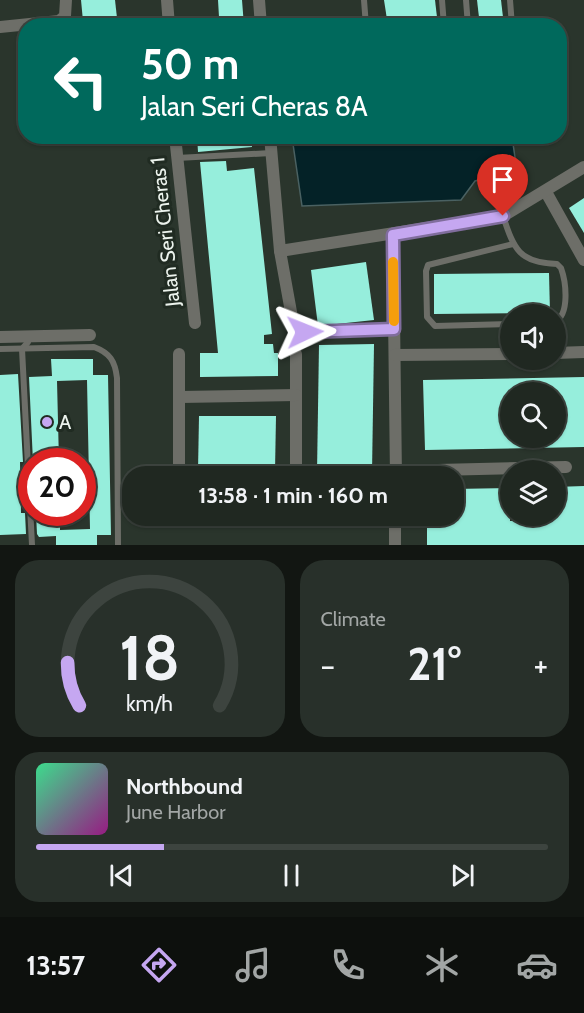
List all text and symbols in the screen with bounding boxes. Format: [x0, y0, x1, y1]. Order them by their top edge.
text: 50 m [141, 38, 239, 90]
icon: left [42, 42, 120, 120]
text: Jalan Seri Cheras 8A [141, 90, 368, 123]
pin [477, 154, 528, 216]
street label: Jalan Seri Cheras 1 [145, 156, 185, 309]
icon: arrive [486, 163, 519, 196]
position arrow [273, 300, 337, 364]
map controls [500, 304, 566, 526]
button: sound [500, 304, 566, 370]
button: search [500, 382, 566, 448]
place label: A [59, 410, 72, 434]
marker: A [40, 415, 54, 429]
speed limit sign: 20 [18, 448, 96, 526]
button: layers [500, 460, 566, 526]
text: 13:58 · 1 min · 160 m [198, 482, 388, 509]
text: Climate [321, 607, 386, 631]
text: 18 [119, 620, 180, 696]
text: 21° [408, 637, 461, 691]
text: − [321, 645, 335, 685]
text: + [533, 645, 548, 685]
text: km/h [126, 690, 173, 716]
text: Northbound [126, 773, 243, 800]
text: June Harbor [126, 800, 226, 824]
icon: previous [105, 859, 138, 892]
icon: pause [275, 859, 308, 892]
icon: next [446, 859, 479, 892]
icon: directions [138, 944, 180, 986]
icon: music [232, 944, 274, 986]
icon: phone [327, 944, 369, 986]
icon: climate [421, 944, 463, 986]
icon: car [516, 944, 558, 986]
text: 13:57 [26, 949, 85, 982]

